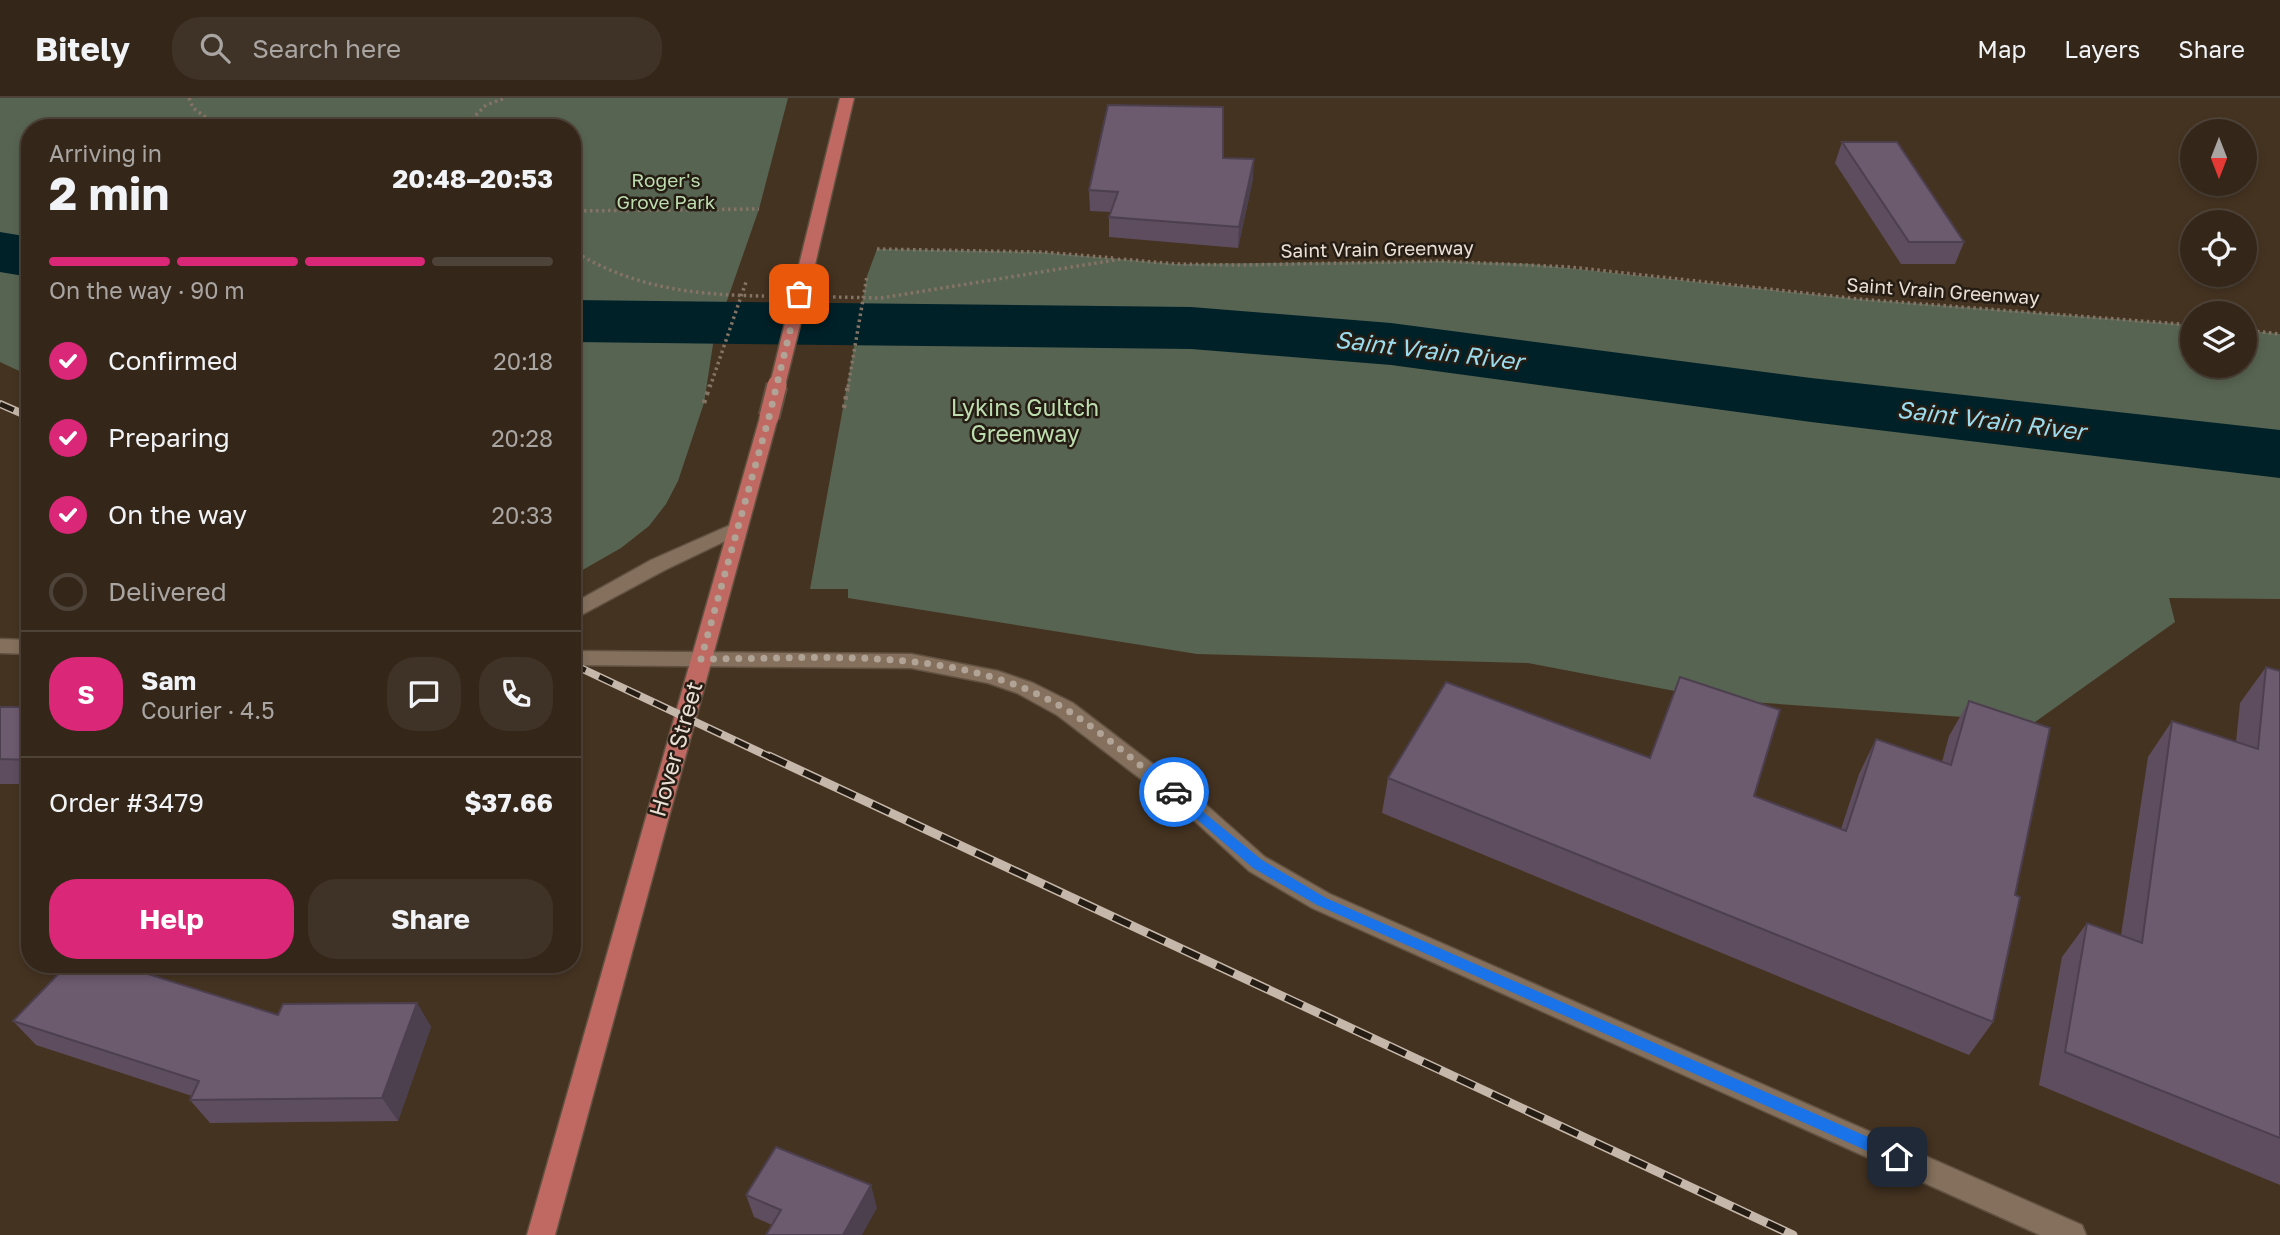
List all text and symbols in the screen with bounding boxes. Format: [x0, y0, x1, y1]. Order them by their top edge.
search box [172, 17, 662, 80]
text: Bitely [35, 29, 130, 68]
icon: search [196, 29, 234, 67]
text: Search here [252, 33, 401, 64]
text: Map [1977, 34, 2026, 63]
text: Layers [2064, 34, 2140, 63]
text: Share [2178, 34, 2245, 63]
north arrow [2180, 119, 2258, 196]
map controls [2180, 119, 2257, 378]
text: Arriving in [49, 139, 162, 167]
text: 20:48–20:53 [392, 163, 553, 194]
text: 2 min [49, 165, 169, 220]
park label: Roger's Grove Park [617, 168, 716, 213]
button: locate [2180, 210, 2257, 287]
street label: Saint Vrain Greenway [1280, 235, 1474, 262]
pin [769, 264, 829, 324]
street label: Saint Vrain Greenway [1846, 272, 2041, 309]
icon: bag [780, 275, 818, 313]
text: On the way · 90 m [49, 276, 245, 304]
button: layers [2180, 301, 2257, 378]
water label: Saint Vrain River [1333, 324, 1529, 376]
icon: check [49, 342, 87, 380]
text: Confirmed [108, 345, 238, 376]
text: 20:18 [493, 347, 553, 375]
park label: Lykins Gultch Greenway [951, 393, 1099, 447]
water label: Saint Vrain River [1895, 394, 2091, 446]
icon: check [49, 419, 87, 457]
text: Preparing [108, 422, 230, 453]
text: 20:28 [491, 424, 553, 452]
icon: check [49, 496, 87, 534]
text: On the way [108, 499, 247, 530]
text: 20:33 [492, 501, 553, 529]
text: Delivered [108, 576, 227, 607]
button: chat [387, 657, 461, 731]
button: phone [479, 657, 553, 731]
text: Sam [141, 665, 196, 696]
street label: Hover Street [642, 678, 708, 820]
text: S [77, 679, 95, 710]
text: Courier · 4.5 [141, 696, 274, 724]
courier [1139, 757, 1209, 827]
icon: car [1155, 773, 1193, 811]
text: Order #3479 [49, 787, 204, 818]
text: $37.66 [464, 787, 553, 818]
button: Help [49, 879, 294, 959]
button: Share [308, 879, 553, 959]
pin [1867, 1127, 1927, 1187]
icon: home [1878, 1138, 1916, 1176]

